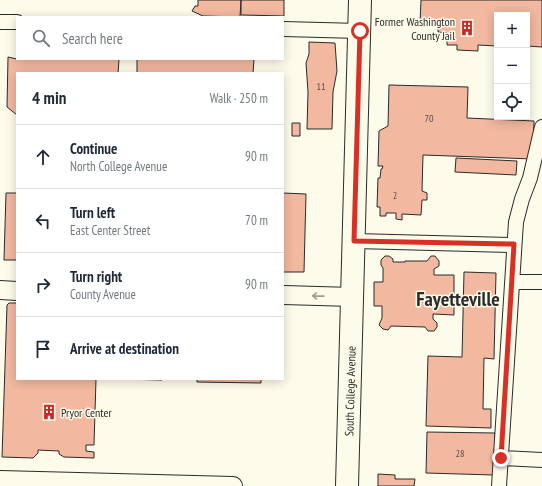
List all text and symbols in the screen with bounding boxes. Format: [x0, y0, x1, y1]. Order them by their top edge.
map controls [494, 12, 530, 120]
button: + [494, 12, 530, 48]
place label: Former Washington County Jail [375, 14, 455, 43]
search box [16, 16, 284, 60]
building icon: Former Washington County Jail [458, 19, 476, 37]
route start [351, 22, 369, 40]
icon: search [30, 27, 52, 49]
text: Search here [62, 29, 123, 48]
button: − [494, 48, 530, 84]
house number: 11 [317, 80, 326, 93]
button: locate [494, 84, 530, 120]
text: 4 min [32, 87, 66, 109]
text: Walk · 250 m [210, 90, 268, 107]
house number: 70 [425, 112, 434, 125]
text: Continue [70, 139, 117, 158]
icon: ahead [32, 146, 54, 168]
text: 90 m [245, 148, 268, 165]
text: North College Avenue [70, 158, 167, 175]
house number: 2 [393, 189, 397, 202]
text: Turn left [70, 203, 115, 222]
icon: left [32, 210, 54, 232]
text: 70 m [245, 212, 268, 229]
text: East Center Street [70, 222, 150, 239]
text: Turn right [70, 267, 122, 286]
icon: right [32, 274, 54, 296]
text: 90 m [245, 276, 268, 293]
text: County Avenue [70, 286, 136, 303]
district label: Fayetteville [416, 286, 500, 312]
one-way arrow [312, 292, 325, 300]
icon: arrive [32, 338, 54, 360]
text: Arrive at destination [70, 339, 179, 358]
street label: South College Avenue [341, 346, 358, 436]
building icon: Pryor Center [40, 403, 58, 421]
place label: Pryor Center [61, 405, 112, 420]
house number: 28 [456, 447, 465, 460]
route end [492, 449, 510, 467]

